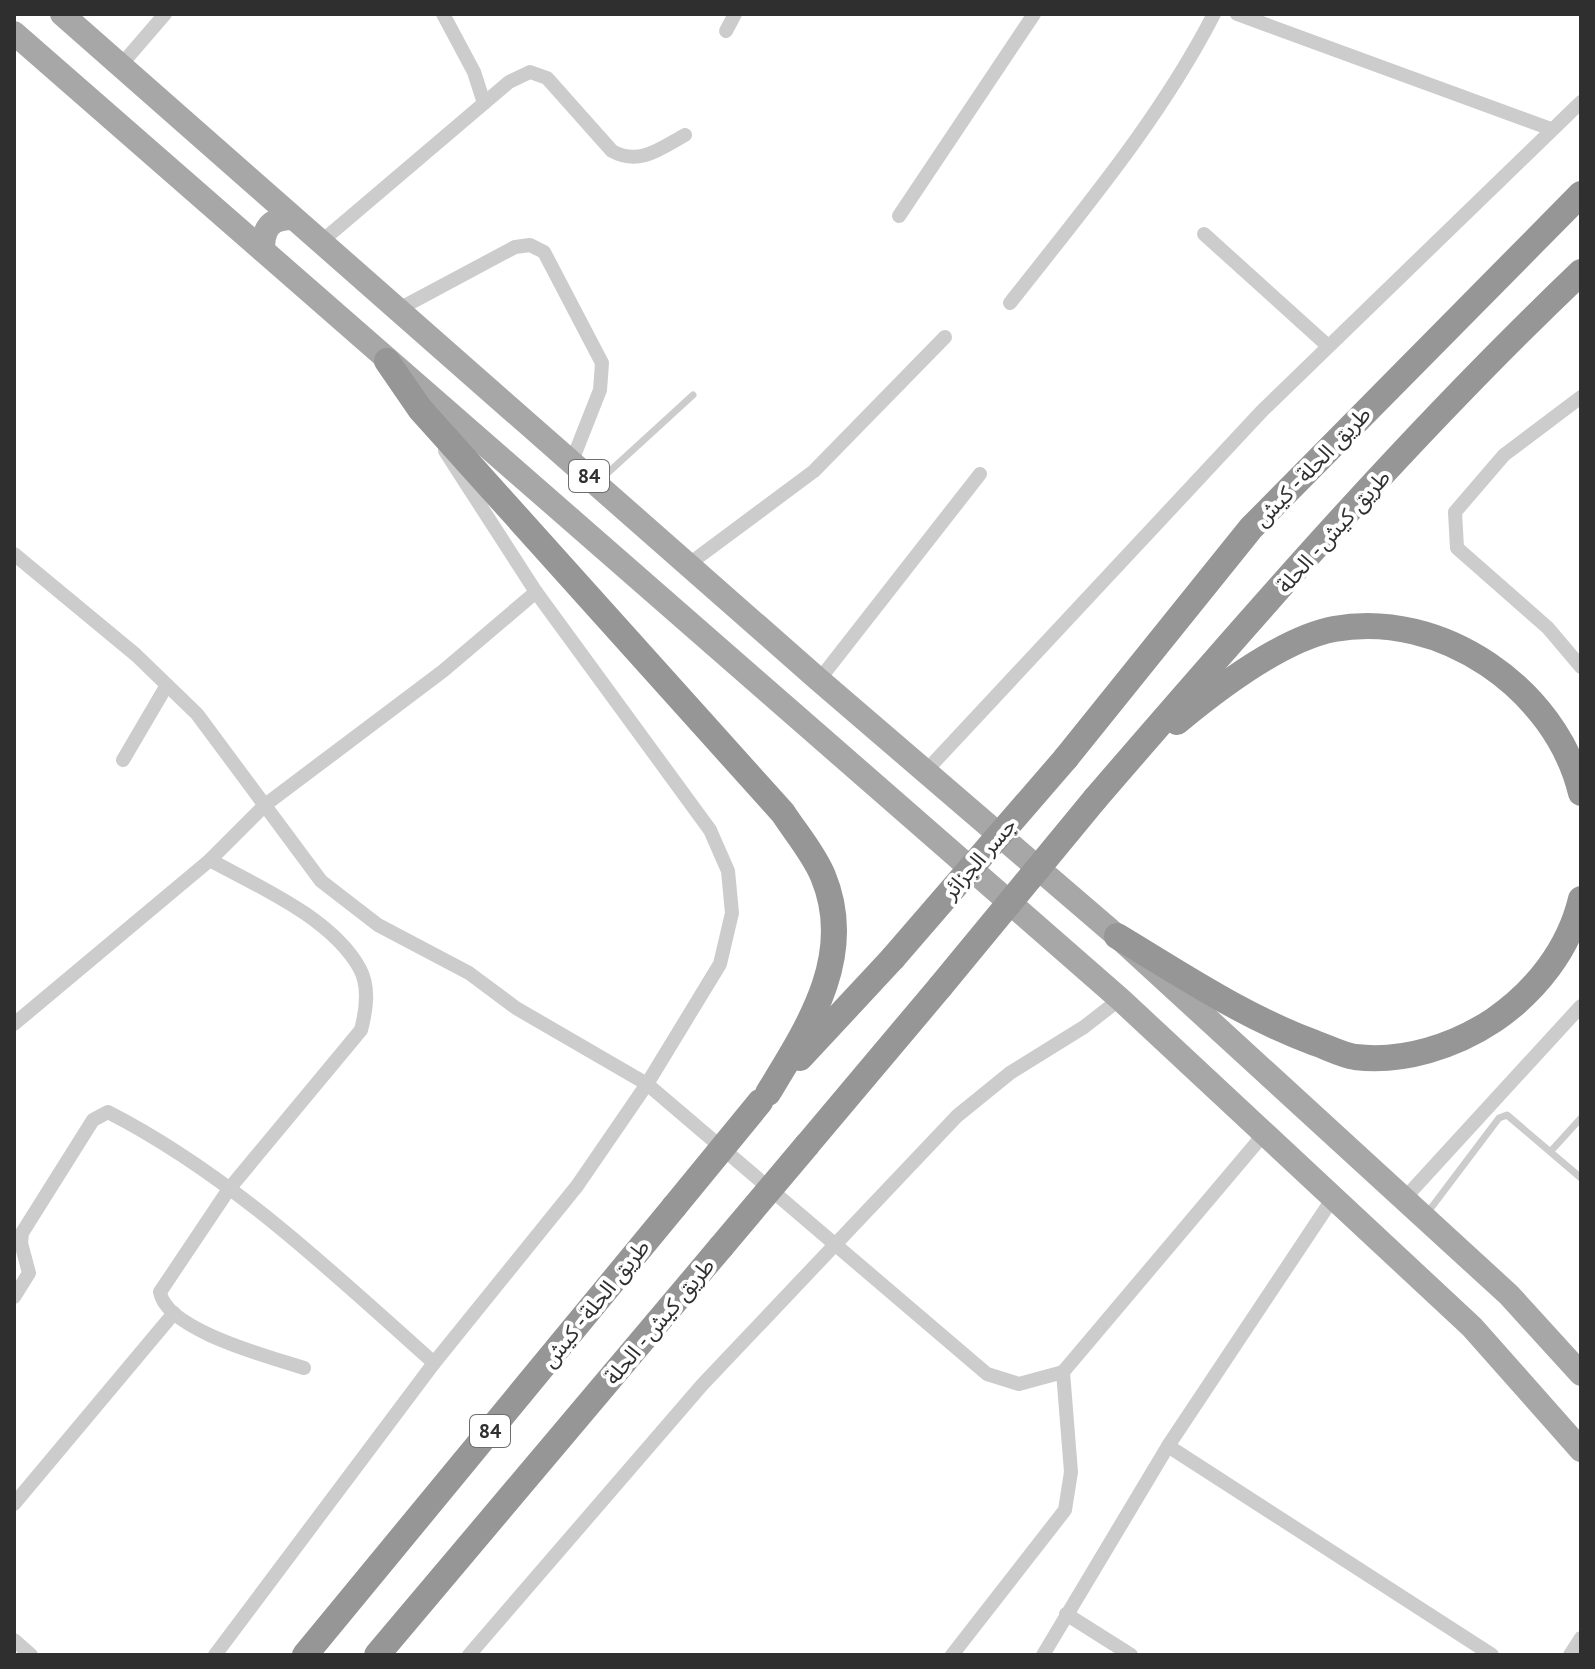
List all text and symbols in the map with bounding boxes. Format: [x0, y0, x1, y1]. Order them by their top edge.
street label: طريق الحلة - كيش [1247, 400, 1377, 532]
road number: 84 [569, 460, 609, 492]
street label: طريق كيش - الحلة [1270, 463, 1396, 599]
street label: جسر الجزائر [935, 811, 1022, 905]
street label: طريق الحلة - كيش [535, 1233, 655, 1373]
street label: طريق كيش - الحلة [598, 1252, 720, 1390]
road number: 84 [470, 1415, 510, 1447]

